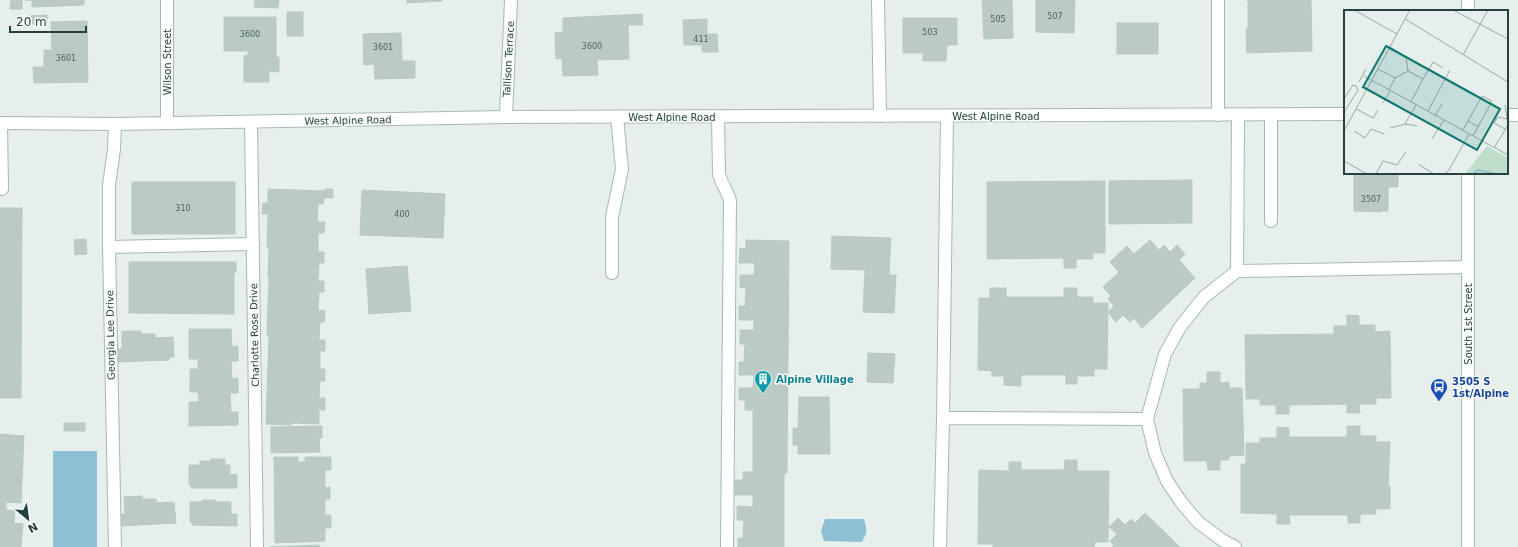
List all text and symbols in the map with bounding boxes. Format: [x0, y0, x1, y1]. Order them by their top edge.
scale bar [10, 8, 86, 34]
inset map [1344, 10, 1508, 174]
house number: 507 [1047, 12, 1063, 21]
text: 20 m [16, 15, 47, 29]
house number: 505 [990, 15, 1006, 24]
street label: Tallison Terrace [501, 21, 516, 98]
house number: 503 [922, 28, 938, 37]
street label: Wilson Street [162, 29, 173, 95]
house number: 3600 [240, 30, 260, 39]
house number: 411 [693, 35, 709, 44]
house number: 3600 [582, 42, 602, 51]
house number: 3601 [373, 43, 393, 52]
house number: 3601 [56, 54, 76, 63]
street label: West Alpine Road [952, 111, 1040, 122]
street label: West Alpine Road [628, 112, 716, 123]
street label: West Alpine Road [304, 114, 392, 127]
house number: 3507 [1361, 195, 1381, 204]
house number: 310 [175, 204, 191, 213]
house number: 400 [394, 210, 410, 219]
street label: Charlotte Rose Drive [248, 283, 261, 387]
street label: South 1st Street [1463, 283, 1474, 365]
street label: Georgia Lee Drive [104, 290, 117, 380]
building icon: Alpine Village [753, 369, 773, 394]
place label: Alpine Village [776, 374, 854, 385]
place label: 3505 S 1st/Alpine [1452, 376, 1509, 399]
bus stop icon: 3505 S 1st/Alpine [1429, 377, 1449, 402]
north arrow [8, 499, 48, 539]
text: N [25, 519, 40, 535]

